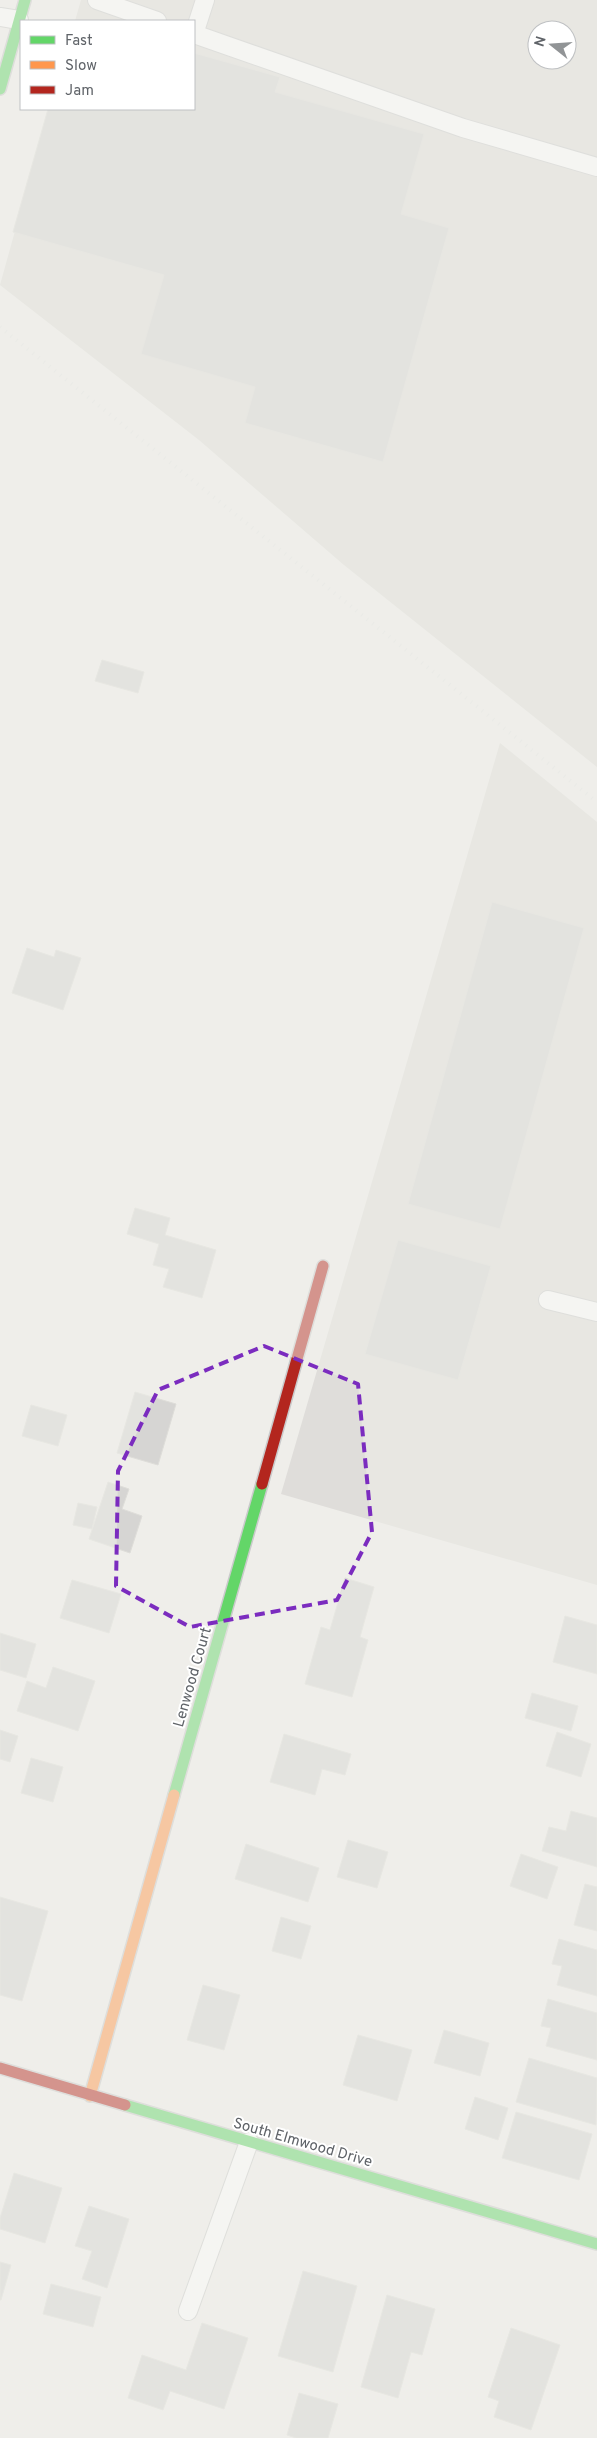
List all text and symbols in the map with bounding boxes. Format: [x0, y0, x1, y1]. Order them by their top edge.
legend [20, 20, 195, 110]
north arrow [527, 20, 577, 70]
text: Fast [65, 32, 93, 51]
text: N [531, 34, 551, 49]
text: Slow [65, 57, 97, 76]
text: Jam [65, 82, 94, 101]
street label: Lenwood Court [170, 1625, 217, 1730]
street label: South Elmwood Drive [231, 2115, 374, 2172]

